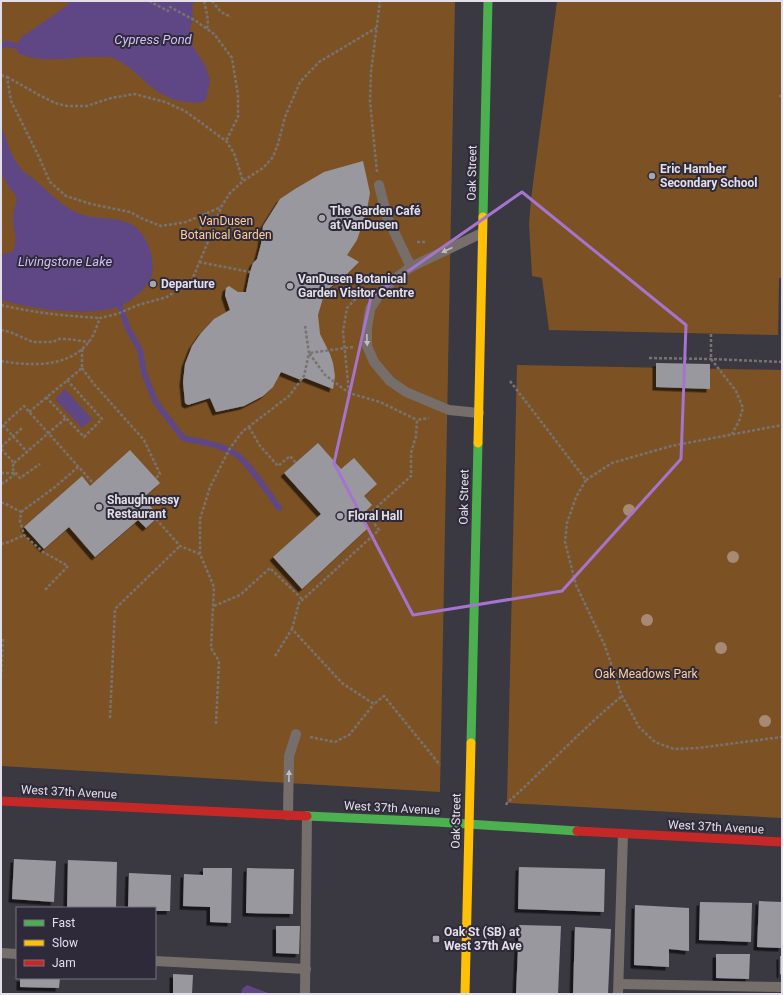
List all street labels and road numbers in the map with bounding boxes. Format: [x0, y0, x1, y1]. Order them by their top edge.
street label: Oak Street [465, 145, 479, 201]
street label: Oak Street [457, 469, 471, 525]
street label: West 37th Avenue [21, 782, 117, 802]
street label: Oak Street [449, 793, 463, 849]
street label: West 37th Avenue [344, 798, 440, 818]
street label: West 37th Avenue [668, 817, 764, 837]

